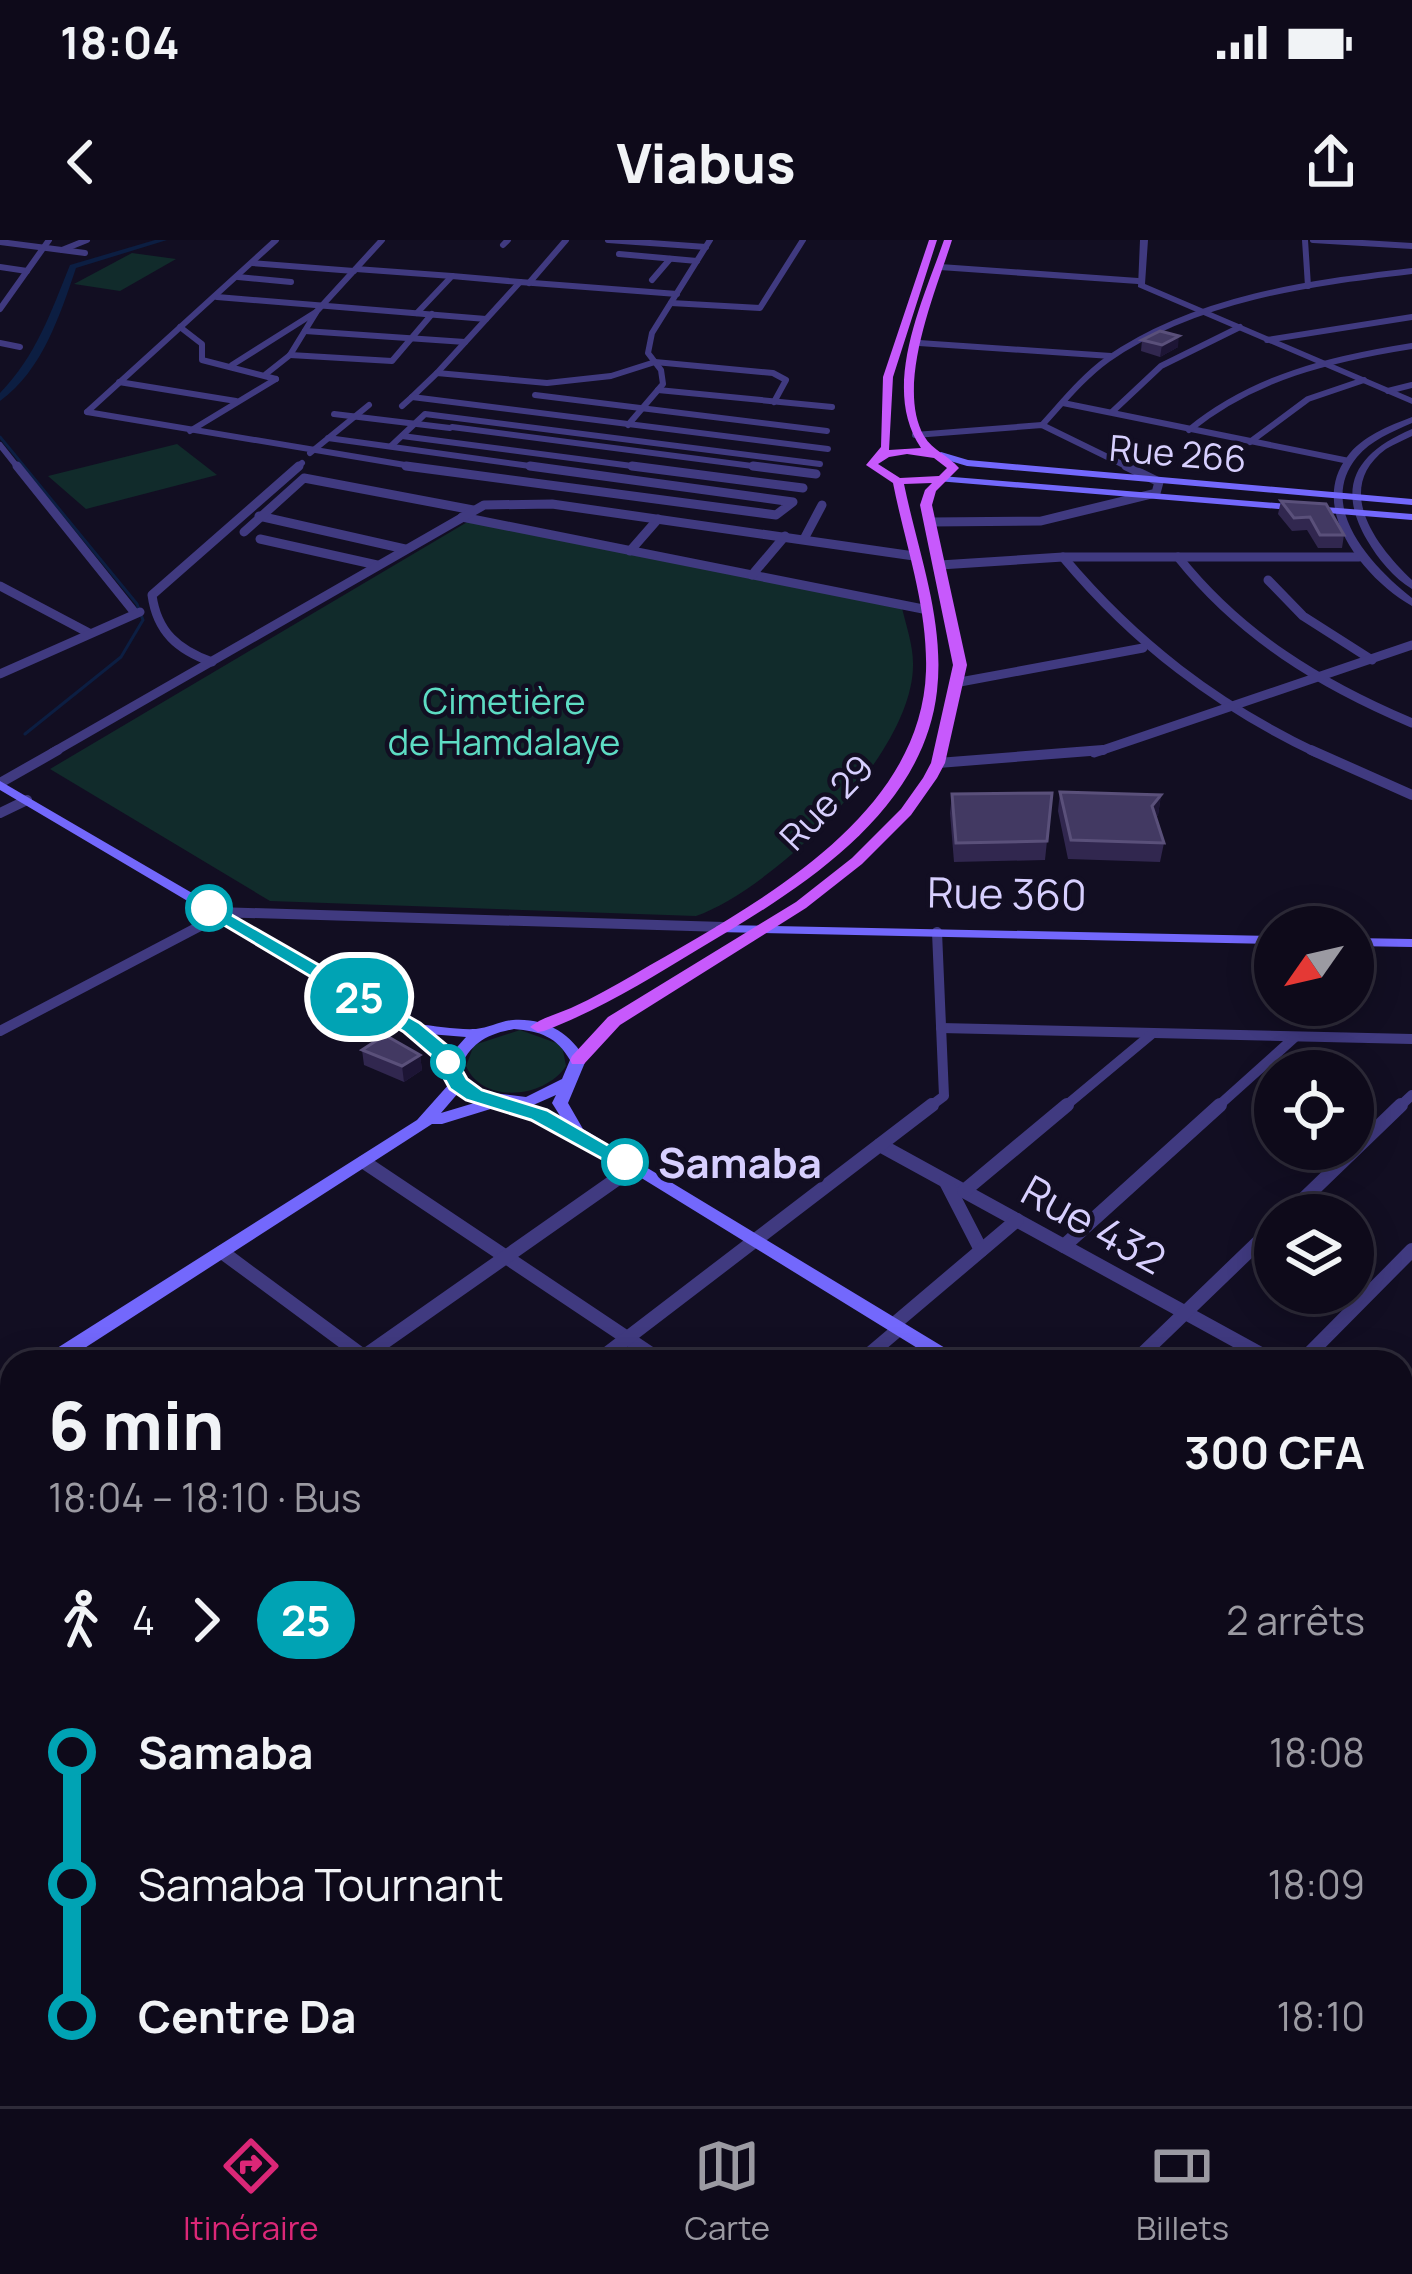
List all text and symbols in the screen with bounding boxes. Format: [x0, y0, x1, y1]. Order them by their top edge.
text: 18:04 [60, 11, 180, 73]
text: Viabus [616, 125, 796, 199]
icon: back [48, 129, 114, 195]
icon: share [1298, 129, 1364, 195]
street label: Rue 266 [1107, 423, 1249, 483]
park label: Cimetière de Hamdalaye [388, 676, 620, 766]
street label: Rue 29 [768, 744, 884, 860]
street label: Rue 360 [927, 863, 1087, 923]
unlabelled marker [187, 886, 231, 930]
north arrow [1254, 906, 1374, 1026]
map controls [1254, 906, 1374, 1314]
line badge: 25 [305, 958, 413, 1036]
text: 25 [334, 968, 384, 1026]
unlabelled marker [432, 1046, 464, 1078]
button: locate [1254, 1050, 1374, 1170]
place label: Samaba [658, 1133, 822, 1191]
marker: Samaba [603, 1140, 647, 1184]
street label: Rue 432 [1012, 1161, 1176, 1287]
button: layers [1254, 1194, 1374, 1314]
text: 6 min [48, 1380, 224, 1470]
text: 300 CFA [1184, 1421, 1365, 1483]
text: 18:04 – 18:10 · Bus [48, 1470, 361, 1524]
icon: walk [48, 1587, 114, 1653]
icon: forward [173, 1587, 239, 1653]
text: 25 [281, 1591, 331, 1649]
text: 4 [132, 1593, 155, 1647]
text: 2 arrêts [1226, 1593, 1365, 1647]
text: Samaba [138, 1721, 314, 1783]
text: 18:08 [1269, 1725, 1365, 1779]
text: Samaba Tournant [138, 1853, 504, 1915]
text: 18:09 [1267, 1857, 1365, 1911]
text: Centre Da [138, 1985, 356, 2047]
text: 18:10 [1276, 1989, 1365, 2043]
tab: Itinéraire [183, 2133, 319, 2250]
tab: Carte [684, 2133, 770, 2250]
tab: Billets [1136, 2133, 1229, 2250]

